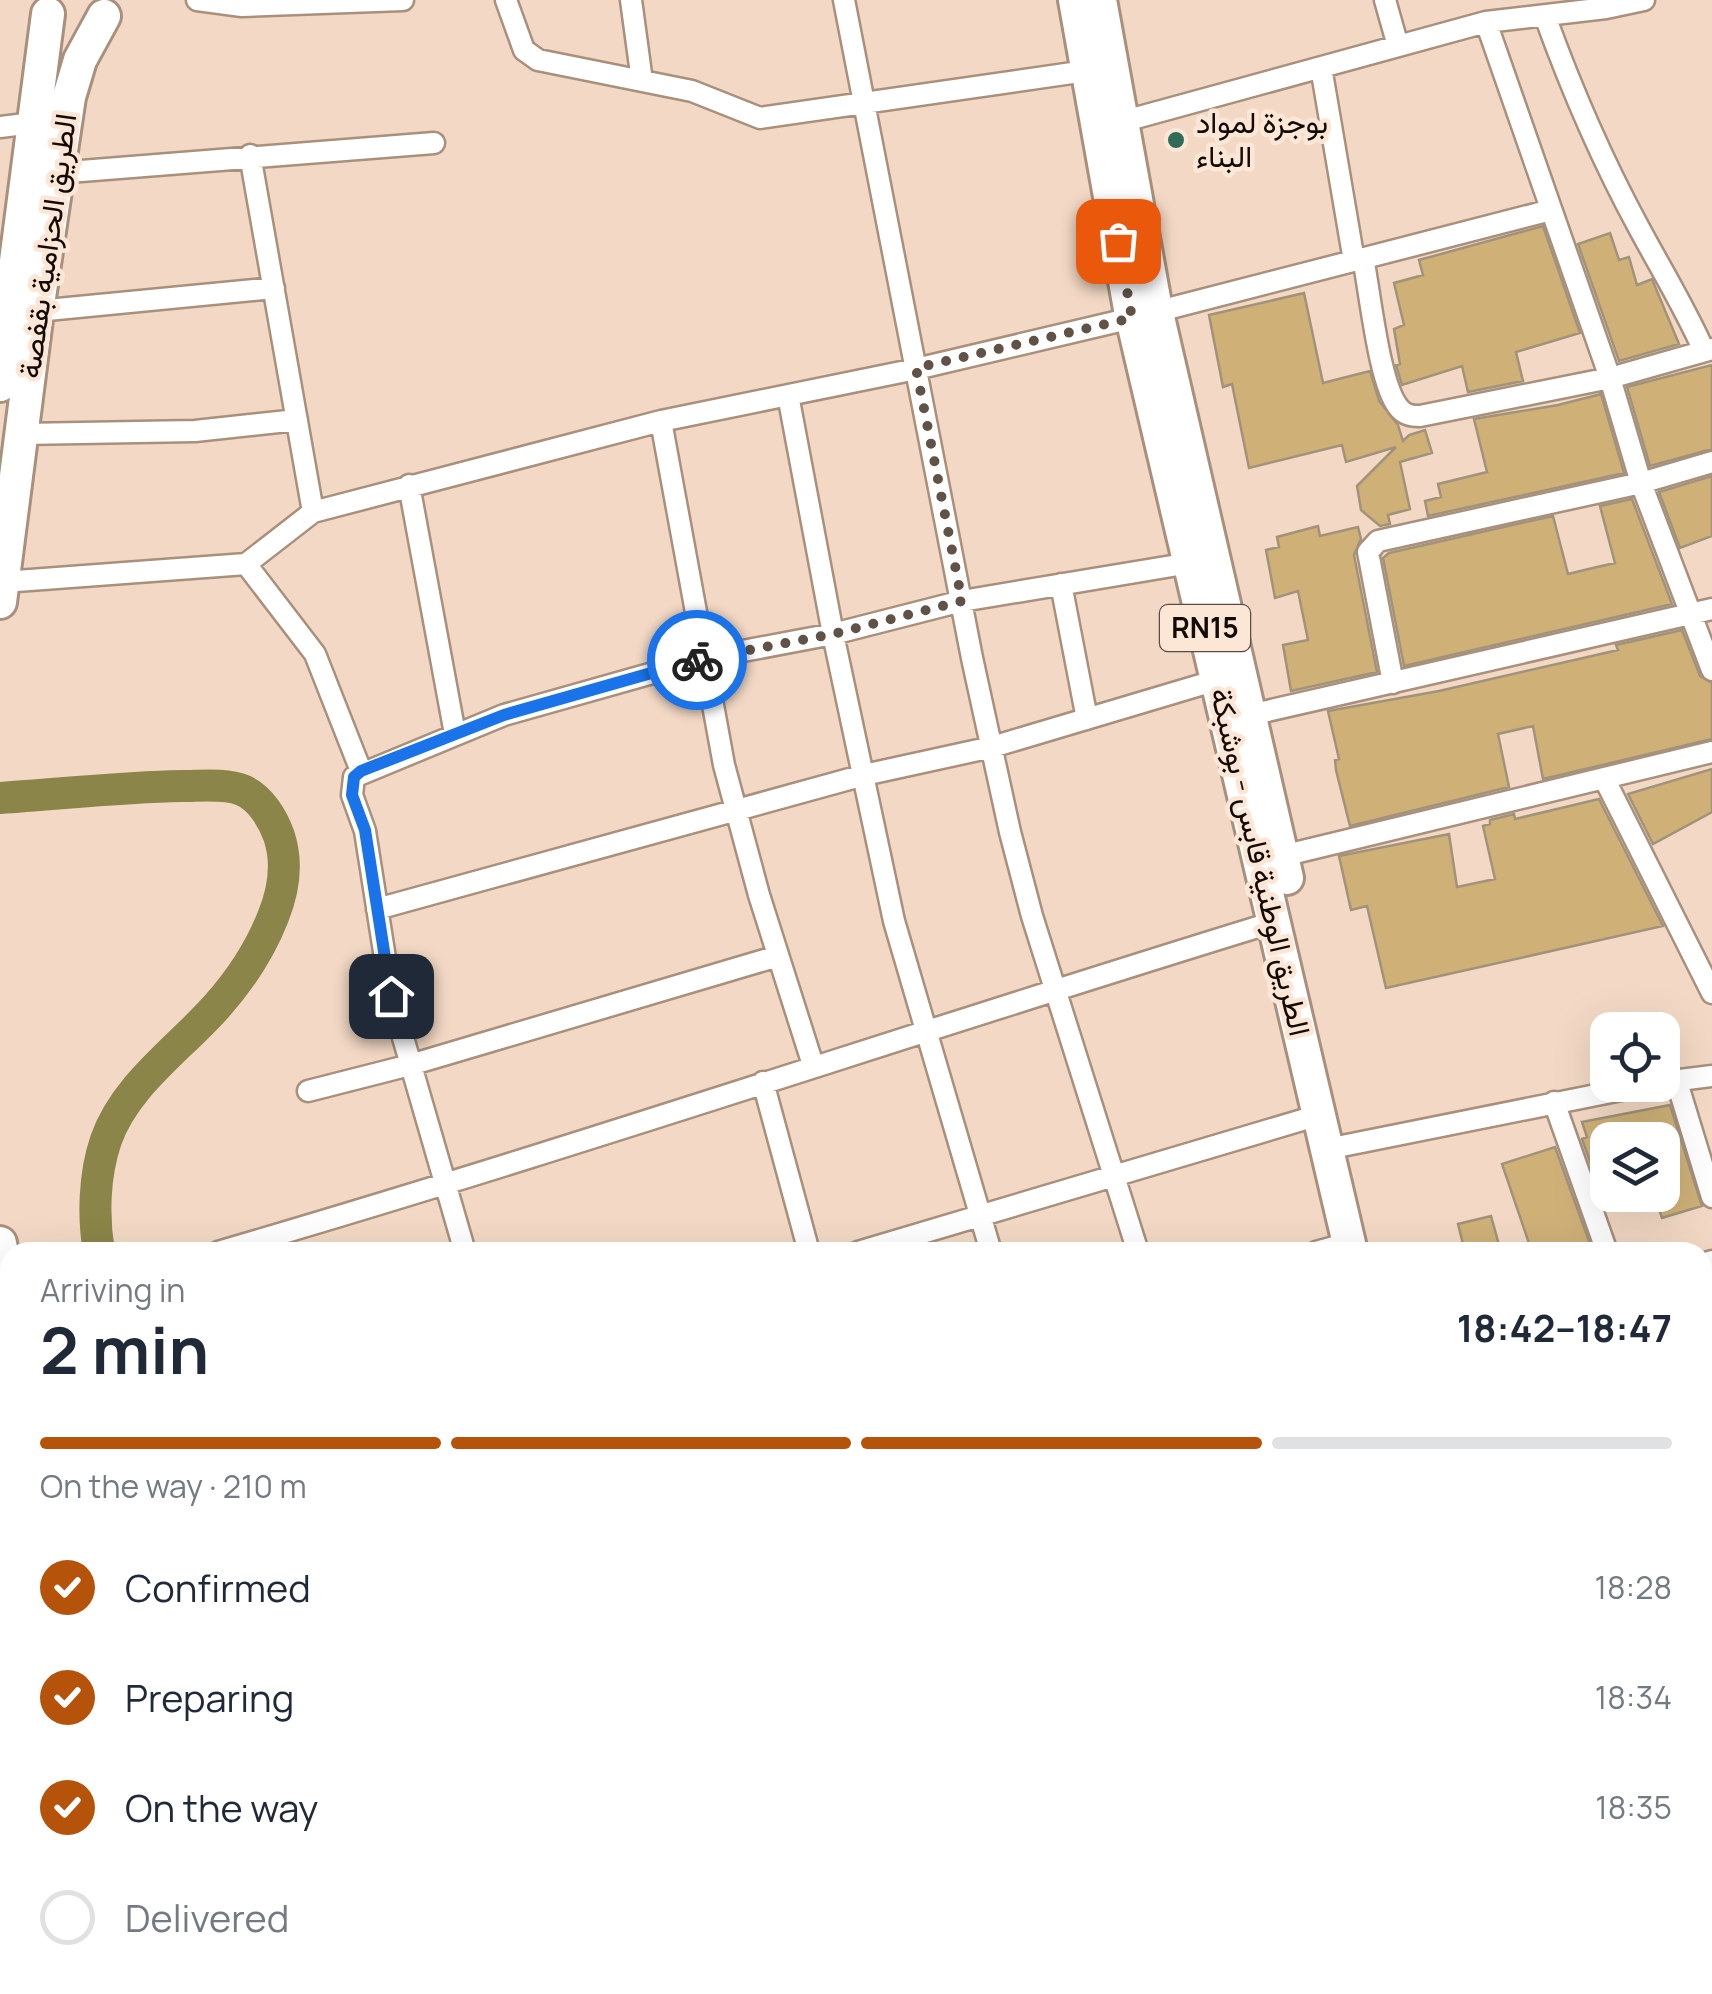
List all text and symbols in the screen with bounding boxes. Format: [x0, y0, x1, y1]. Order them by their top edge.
place label: بوجزة لمواد البناء [1196, 101, 1328, 176]
street label: الطريق الحزامية بقفصة [8, 111, 85, 381]
marker: بوجزة لمواد البناء [1165, 129, 1187, 151]
pin [1076, 199, 1161, 284]
icon: bag [1091, 214, 1146, 269]
road number: RN15 [1160, 605, 1250, 651]
courier [647, 610, 747, 710]
icon: bike [670, 633, 725, 688]
street label: الطريق الوطنية قابس - بوشبكة [1201, 684, 1321, 1040]
pin [349, 954, 434, 1039]
icon: home [364, 969, 419, 1024]
map controls [1590, 1012, 1680, 1212]
button: locate [1590, 1012, 1680, 1102]
button: layers [1590, 1122, 1680, 1212]
text: Arriving in [40, 1268, 185, 1312]
text: 18:42–18:47 [1457, 1301, 1672, 1353]
text: 2 min [40, 1305, 209, 1394]
text: On the way · 210 m [40, 1464, 307, 1508]
icon: check [40, 1560, 95, 1615]
text: Confirmed [125, 1561, 311, 1613]
text: 18:28 [1595, 1565, 1672, 1609]
icon: check [40, 1670, 95, 1725]
text: Preparing [125, 1671, 294, 1723]
text: 18:34 [1595, 1675, 1672, 1719]
icon: check [40, 1780, 95, 1835]
text: On the way [125, 1781, 318, 1833]
text: 18:35 [1595, 1785, 1672, 1829]
text: Delivered [125, 1891, 289, 1943]

